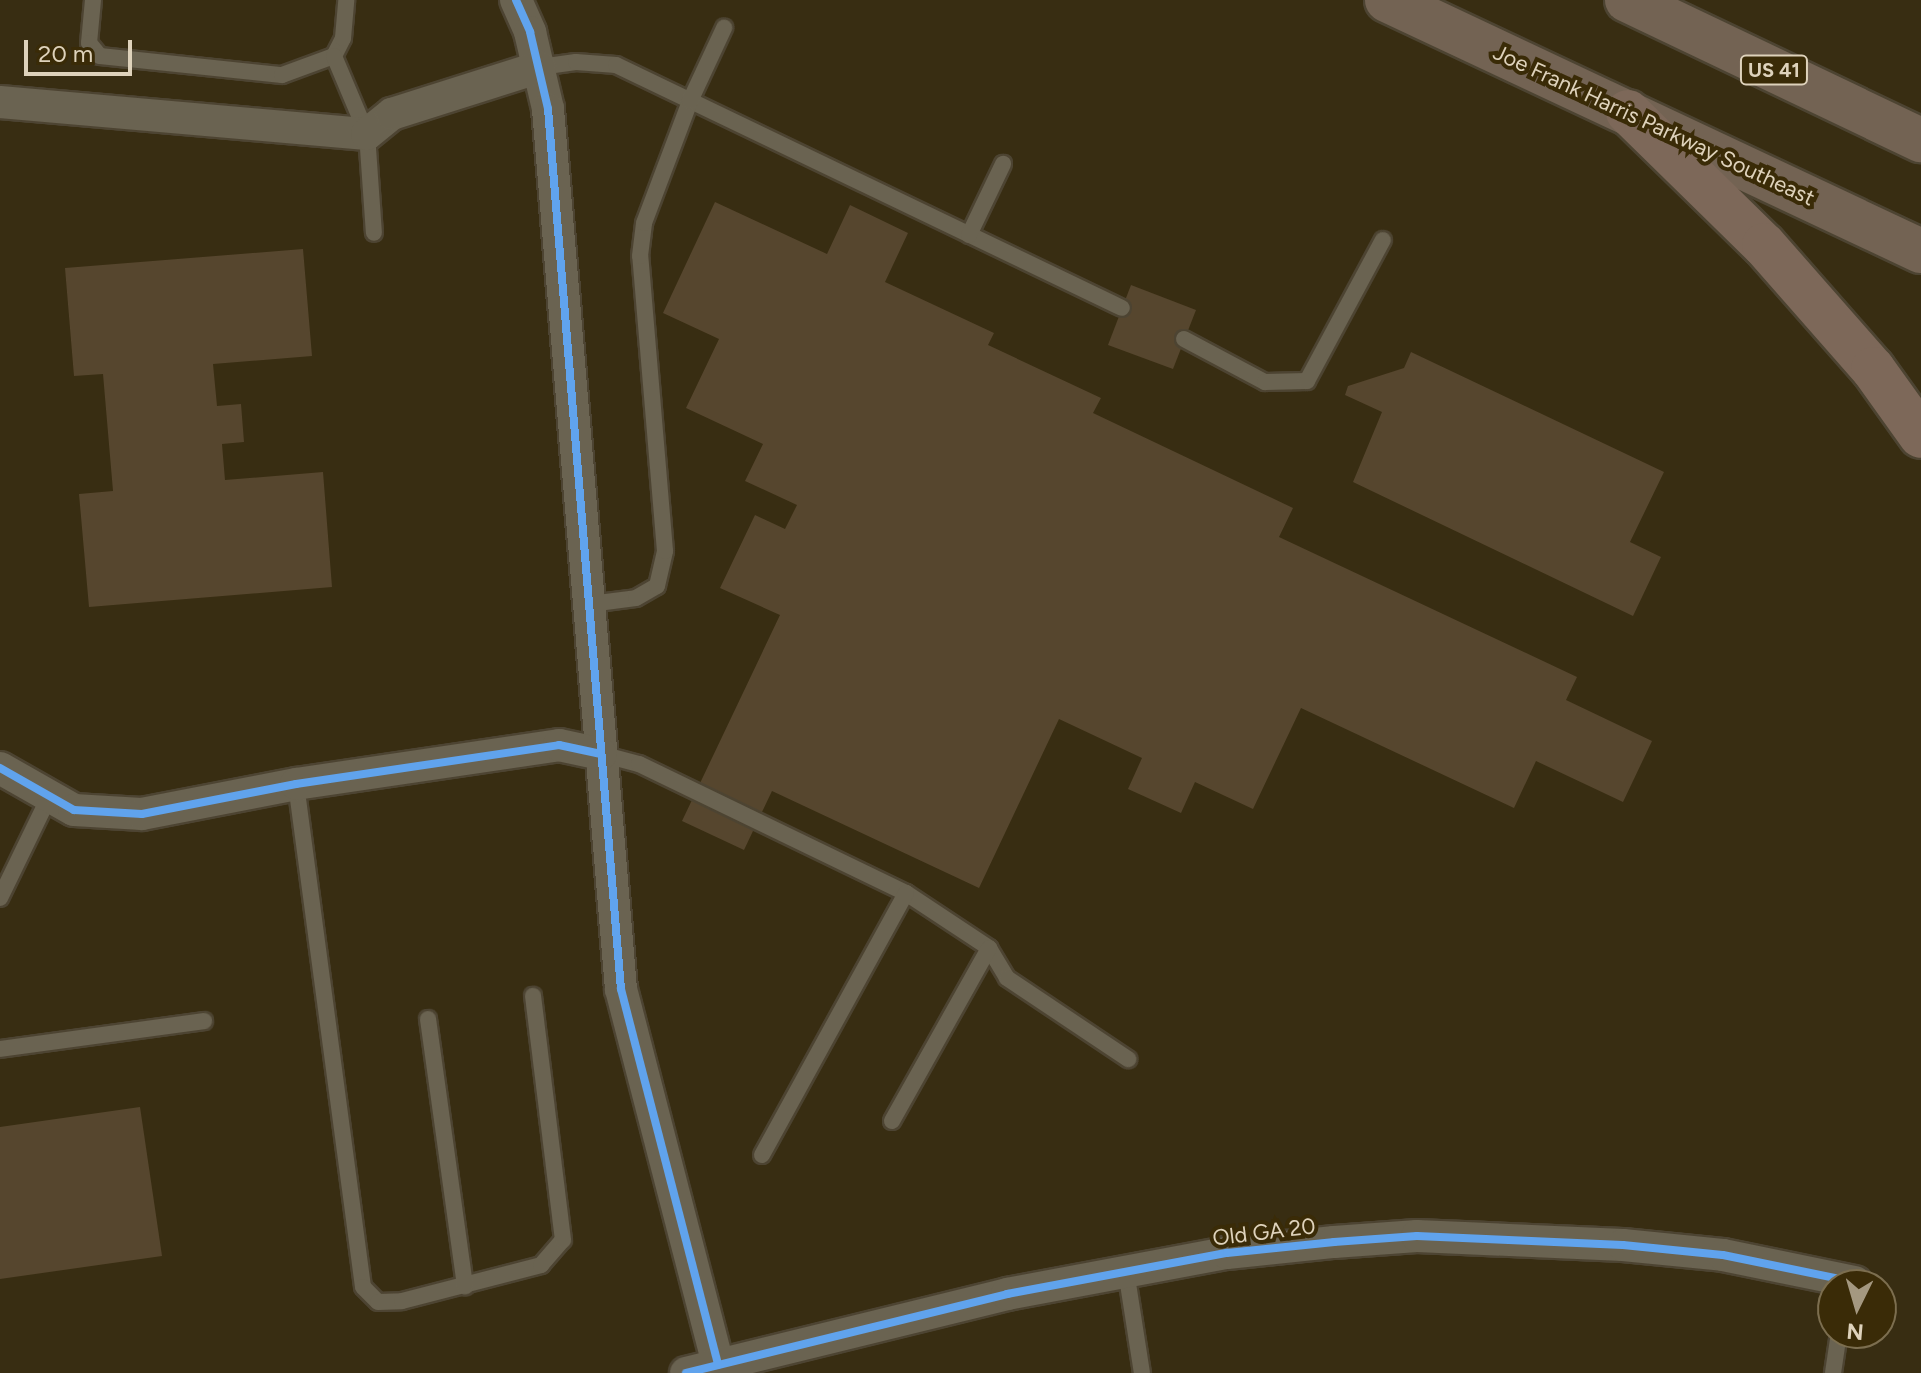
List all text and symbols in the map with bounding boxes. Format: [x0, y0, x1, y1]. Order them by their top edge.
scale bar [28, 24, 136, 74]
text: 20 m [38, 39, 93, 68]
street label: Joe Frank Harris Parkway Southeast [1489, 39, 1819, 211]
road number: US 41 [1738, 54, 1810, 86]
street label: Old GA 20 [1211, 1213, 1317, 1251]
north arrow [1817, 1269, 1897, 1349]
text: N [1845, 1317, 1865, 1346]

